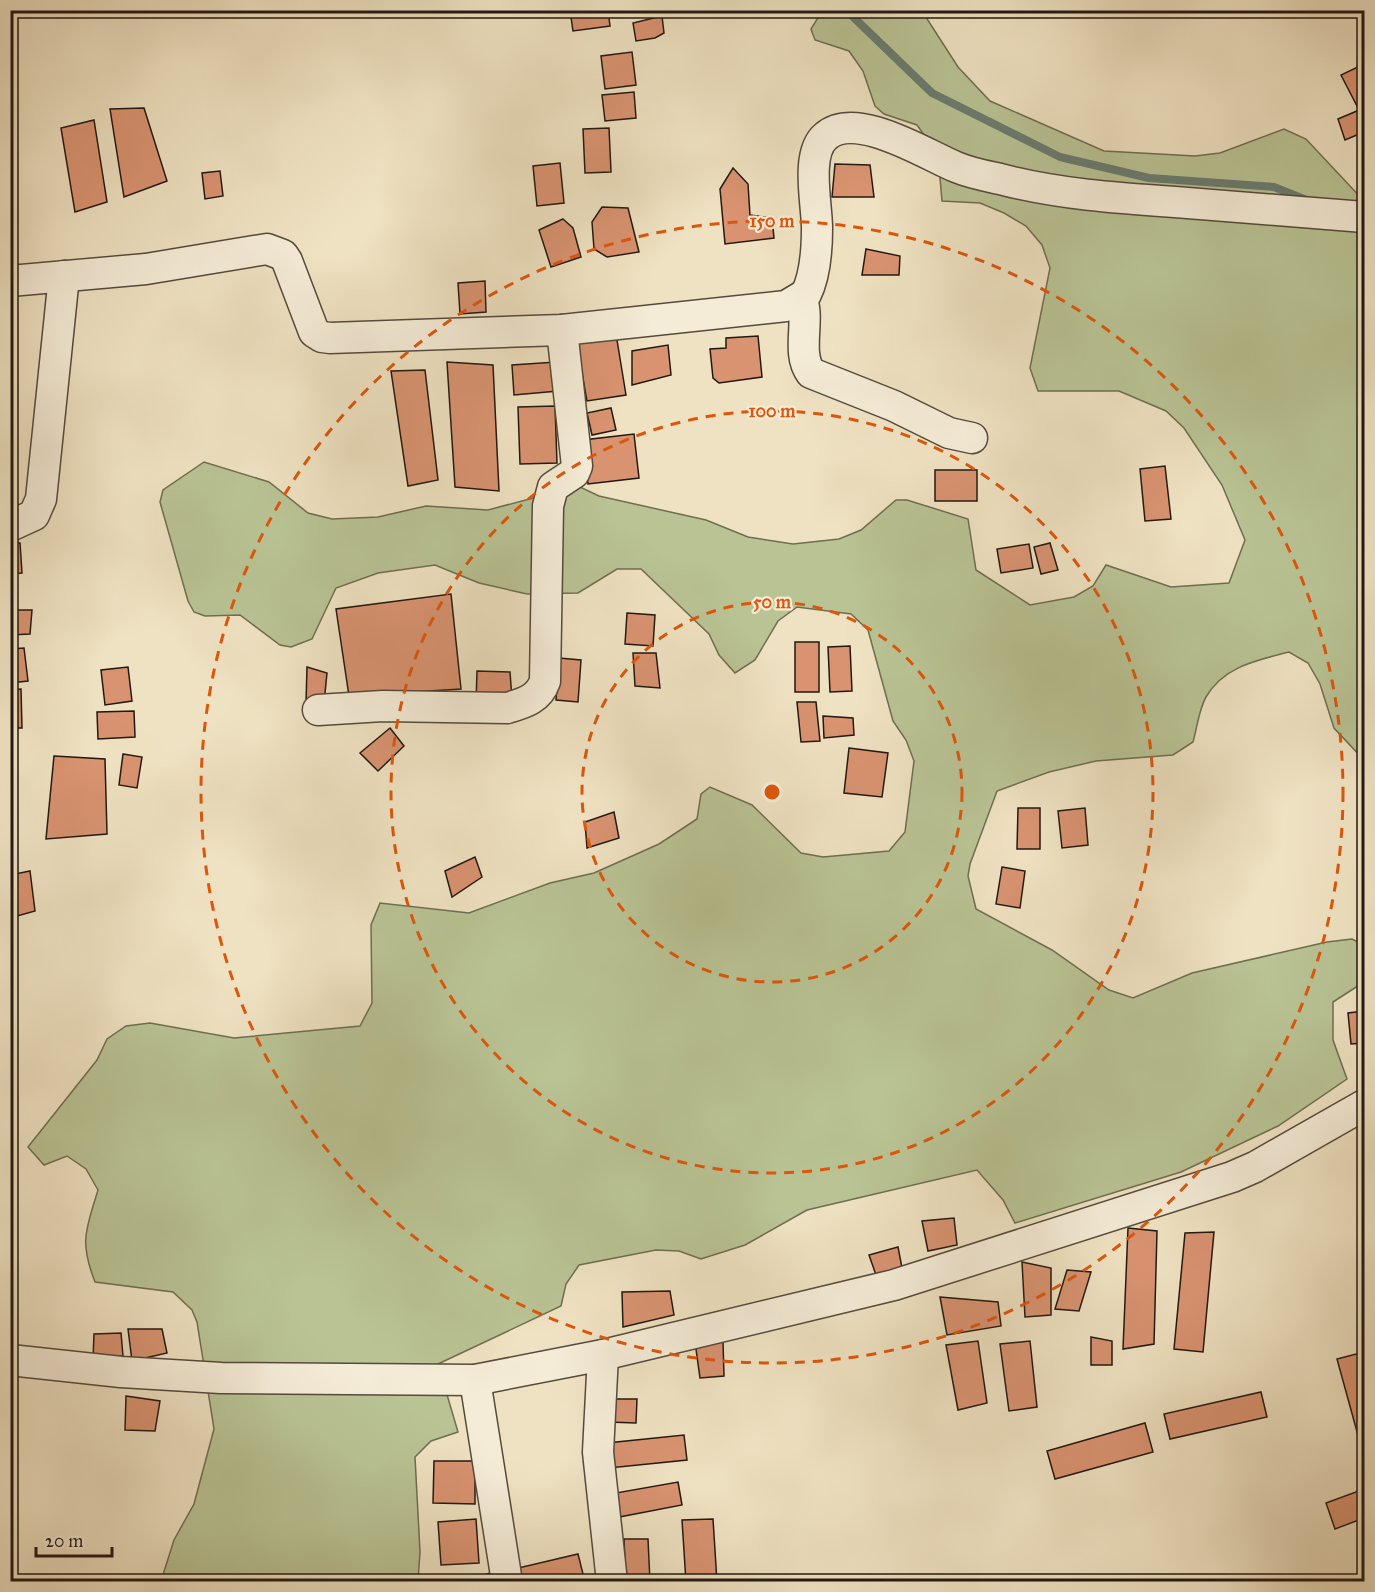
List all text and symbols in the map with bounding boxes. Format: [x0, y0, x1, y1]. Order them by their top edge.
text: 150 m [750, 210, 795, 232]
text: 100 m [749, 400, 796, 422]
text: 50 m [753, 591, 792, 613]
centre of rings [762, 782, 782, 802]
scale bar [36, 1520, 112, 1558]
text: 20 m [45, 1530, 83, 1552]

